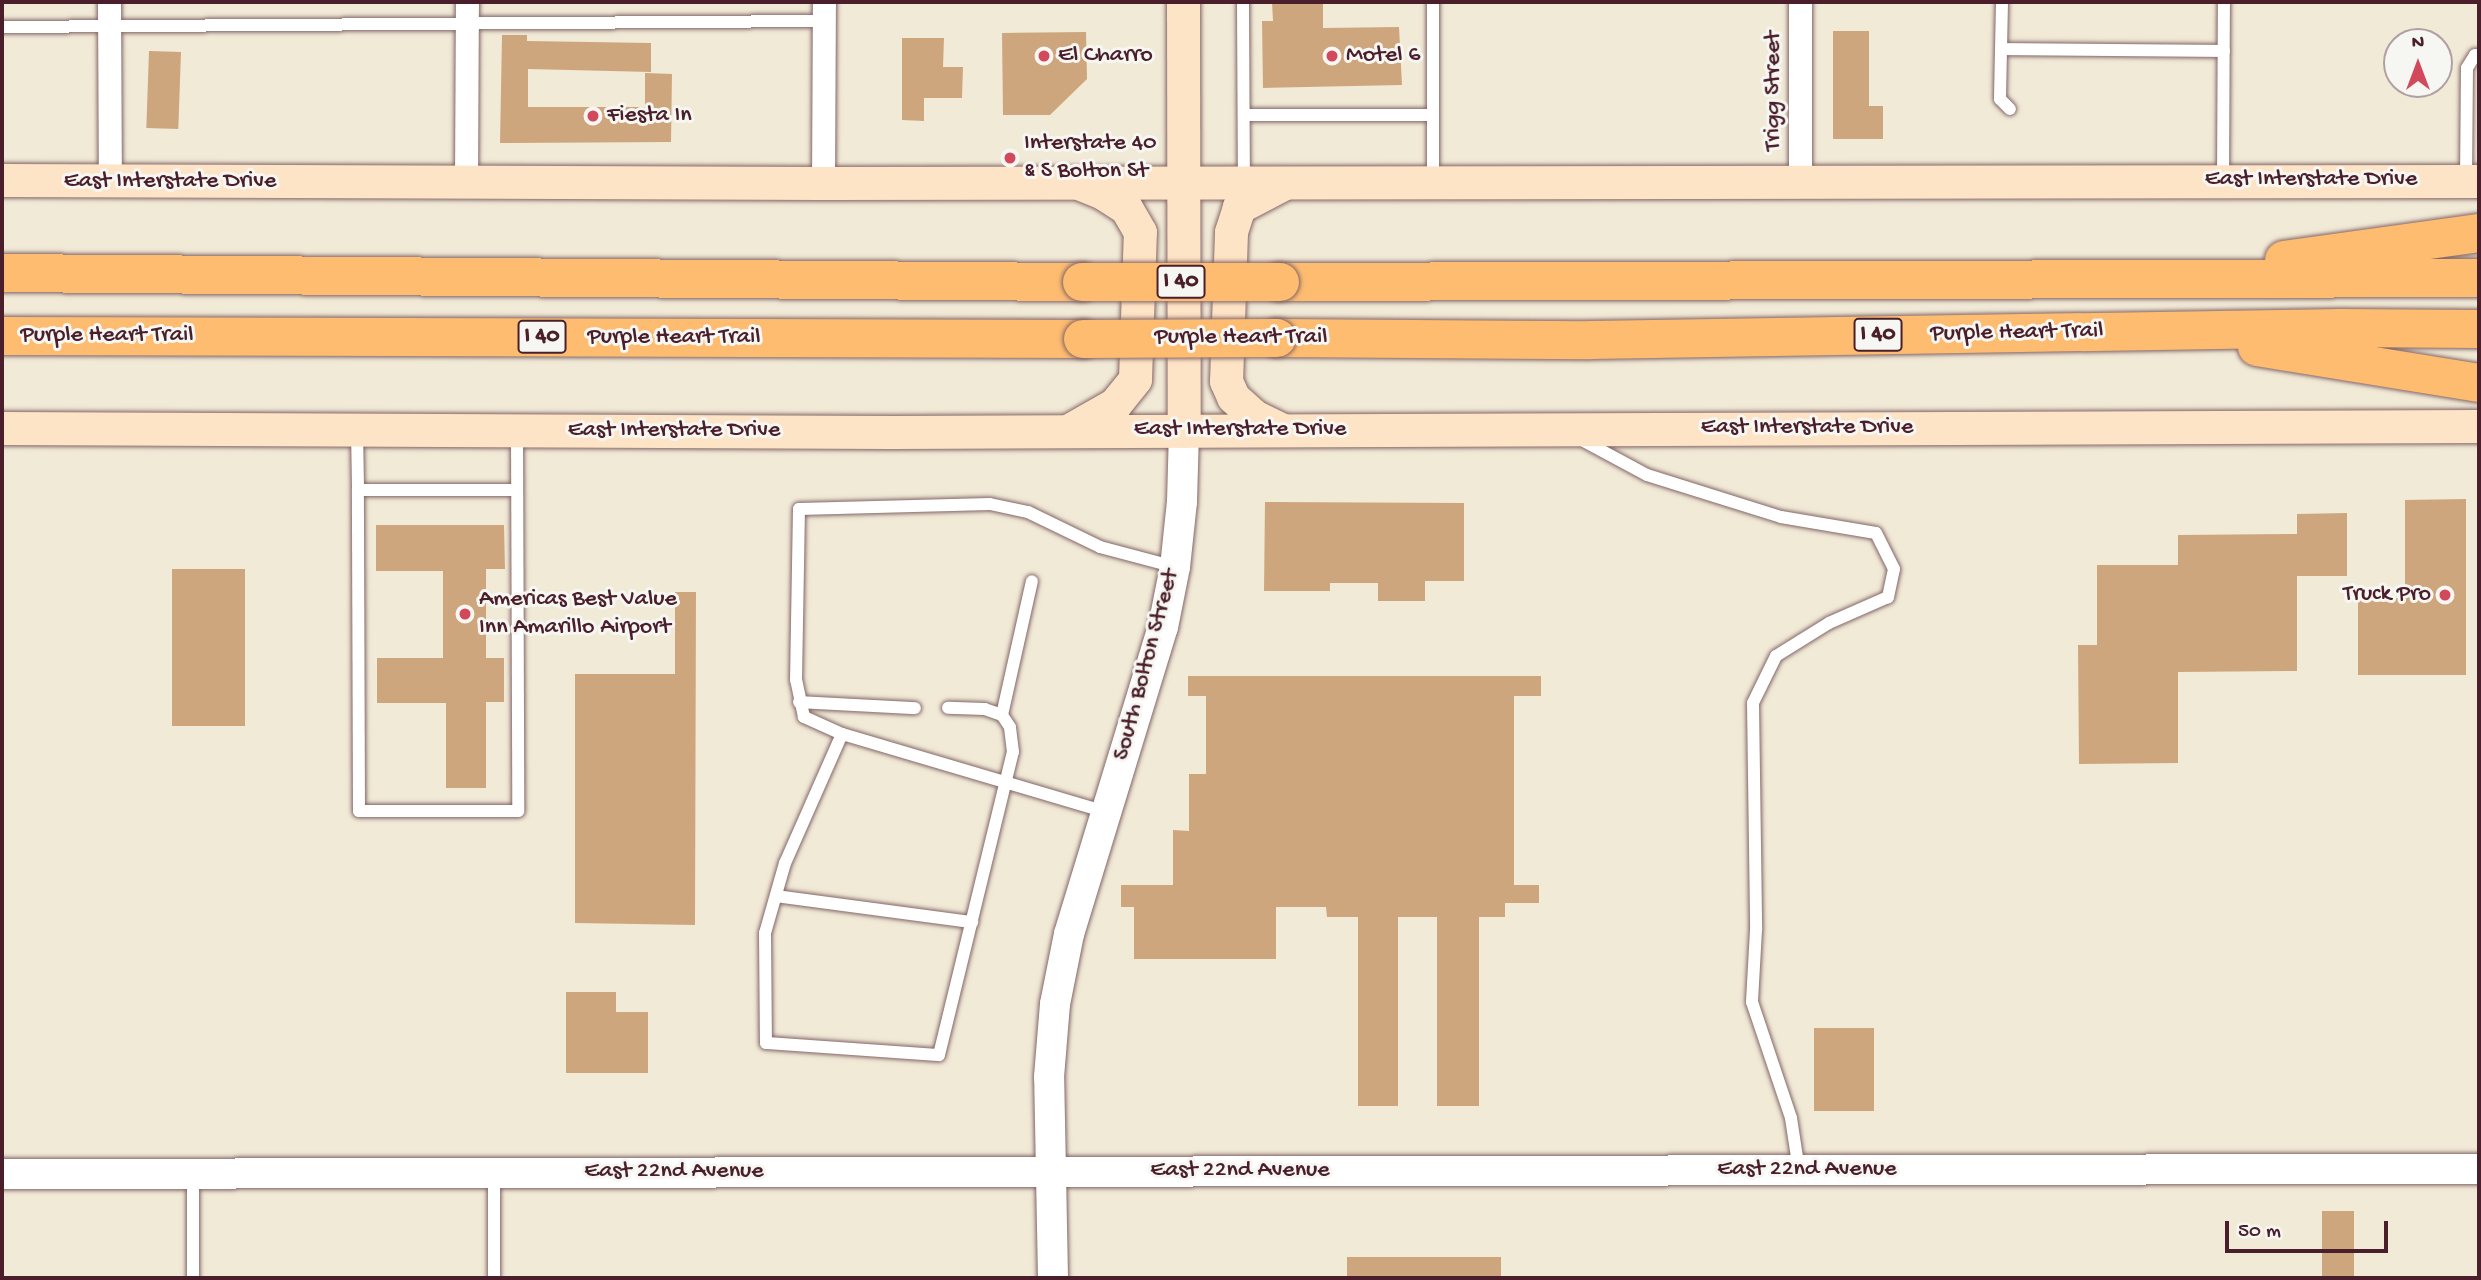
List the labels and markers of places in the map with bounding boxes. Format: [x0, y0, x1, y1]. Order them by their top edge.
place label: El Charro [1058, 42, 1153, 70]
place label: Motel 6 [1346, 42, 1420, 70]
marker: El Charro [1036, 48, 1052, 64]
marker: Motel 6 [1324, 48, 1340, 64]
place label: Fiesta In [607, 102, 692, 130]
marker: Fiesta In [585, 108, 601, 124]
place label: Interstate 40 & S Bolton St [1024, 130, 1157, 186]
marker: Interstate 40 & S Bolton St [1002, 150, 1018, 166]
place label: Truck Pro [2343, 581, 2431, 609]
place label: Americas Best Value Inn Amarillo Airport [479, 586, 677, 642]
marker: Truck Pro [2437, 587, 2453, 603]
marker: Americas Best Value Inn Amarillo Airport [457, 606, 473, 622]

